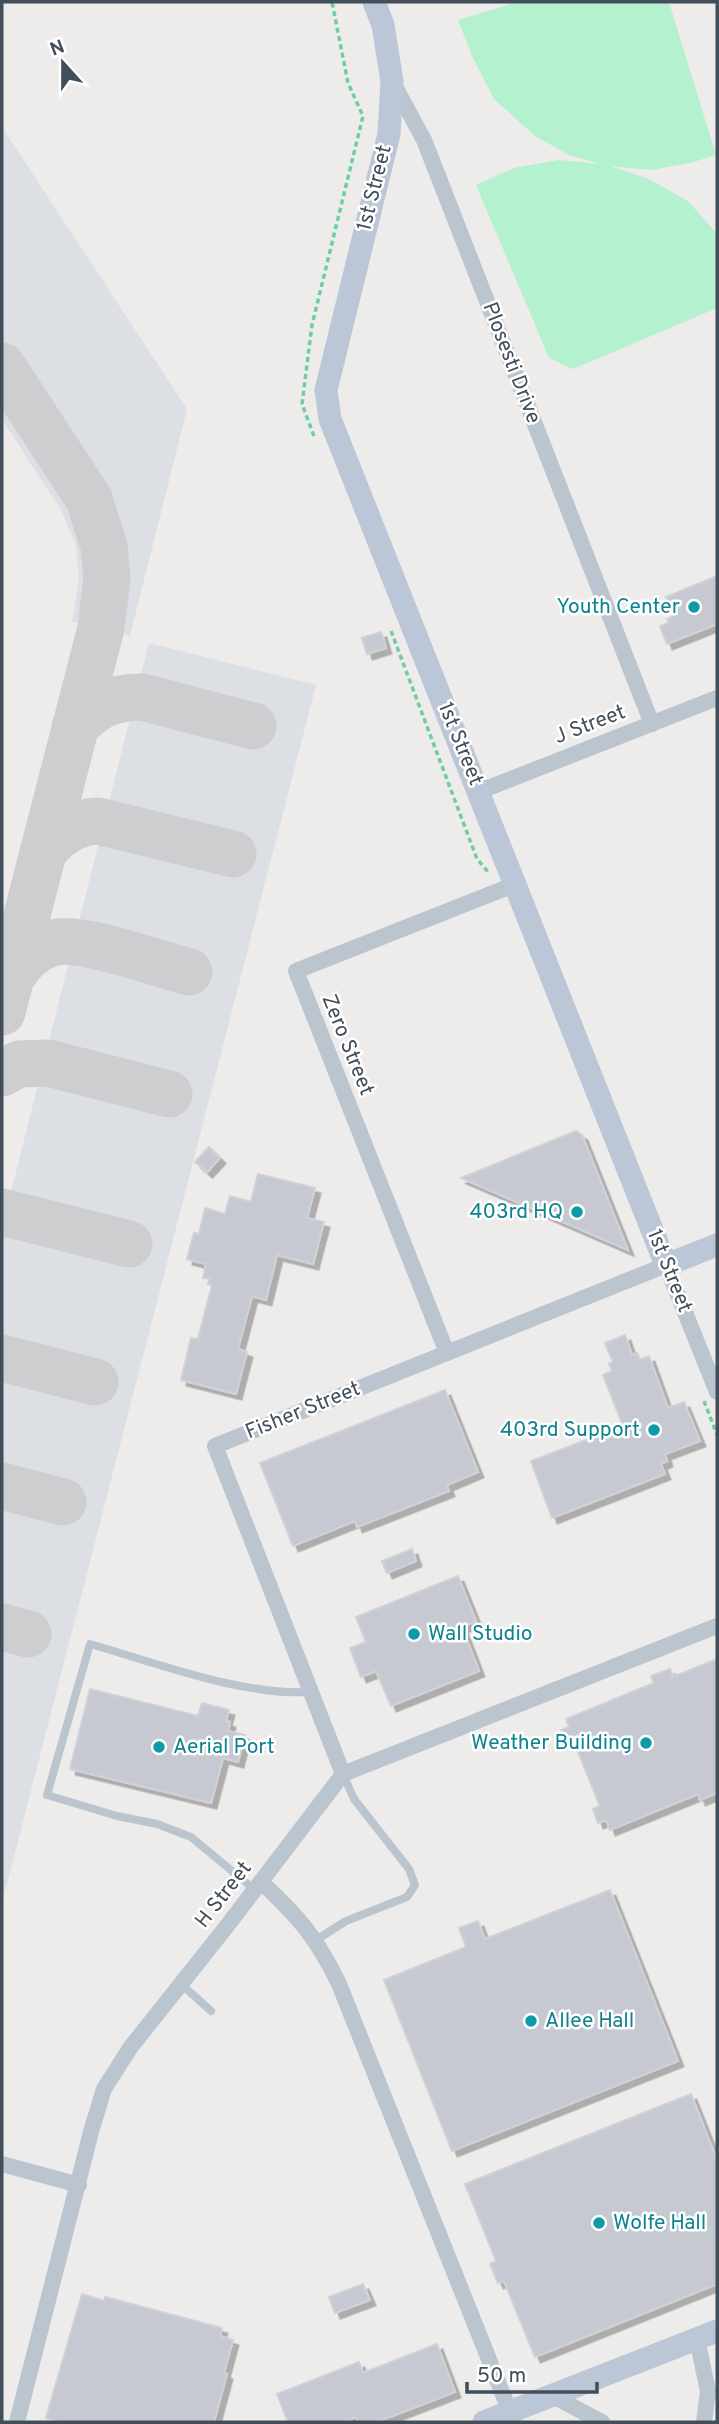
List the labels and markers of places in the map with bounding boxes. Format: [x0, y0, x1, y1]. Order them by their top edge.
place label: Youth Center [557, 594, 680, 621]
marker: Youth Center [686, 599, 702, 615]
place label: 403rd HQ [469, 1199, 563, 1226]
marker: 403rd HQ [569, 1204, 585, 1220]
place label: 403rd Support [500, 1417, 640, 1444]
marker: 403rd Support [646, 1422, 662, 1438]
place label: Wall Studio [428, 1621, 532, 1648]
marker: Wall Studio [406, 1626, 422, 1642]
place label: Weather Building [471, 1730, 632, 1757]
place label: Aerial Port [173, 1734, 275, 1761]
marker: Weather Building [638, 1735, 654, 1751]
marker: Aerial Port [151, 1739, 167, 1755]
place label: Allee Hall [545, 2008, 634, 2035]
marker: Allee Hall [523, 2013, 539, 2029]
place label: Wolfe Hall [613, 2210, 706, 2237]
marker: Wolfe Hall [591, 2215, 607, 2231]

